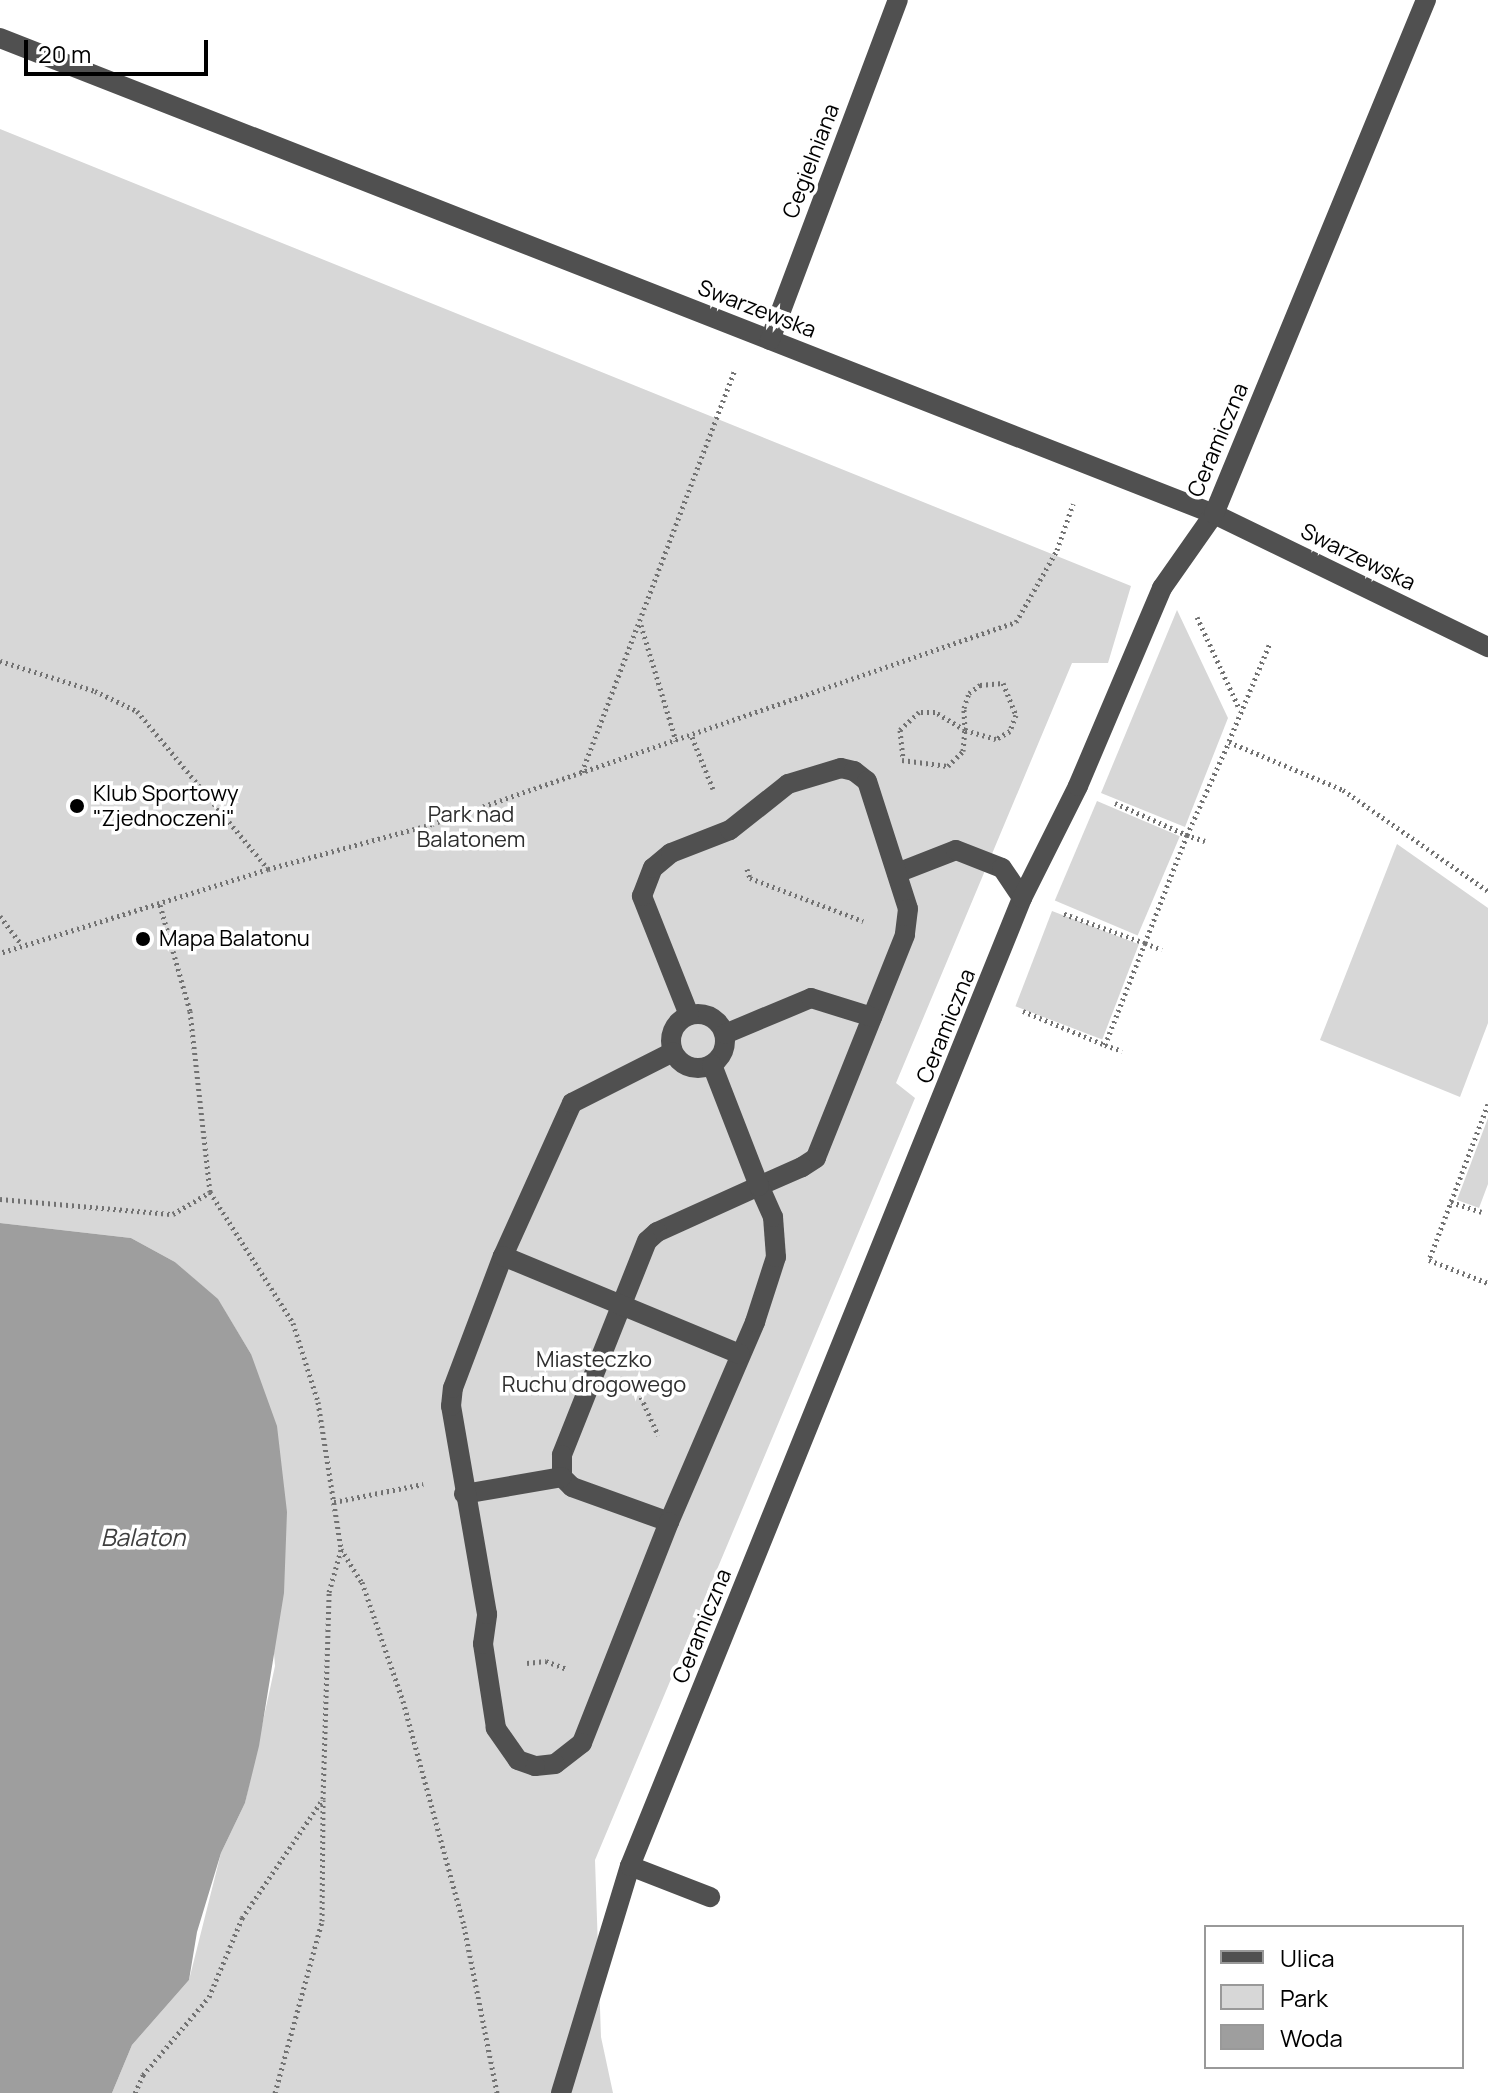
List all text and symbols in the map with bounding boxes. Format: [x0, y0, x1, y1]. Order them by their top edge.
scale bar [28, 24, 212, 74]
text: 20 m [38, 37, 91, 70]
street label: Cegielniana [777, 100, 845, 222]
street label: Swarzewska [694, 274, 820, 344]
street label: Ceramiczna [1182, 379, 1254, 501]
street label: Swarzewska [1296, 518, 1420, 596]
place label: Klub Sportowy "Zjednoczeni" [93, 780, 239, 832]
marker: Klub Sportowy "Zjednoczeni" [68, 797, 86, 815]
park label: Park nad Balatonem [417, 801, 525, 852]
place label: Mapa Balatonu [159, 926, 310, 952]
marker: Mapa Balatonu [134, 930, 152, 948]
street label: Ceramiczna [911, 965, 981, 1087]
park label: Miasteczko Ruchu drogowego [502, 1346, 686, 1398]
water label: Balaton [101, 1523, 185, 1551]
street label: Ceramiczna [667, 1565, 737, 1687]
legend [1204, 1925, 1464, 2069]
text: Ulica [1280, 1941, 1335, 1974]
text: Park [1280, 1981, 1328, 2014]
text: Woda [1280, 2021, 1343, 2054]

